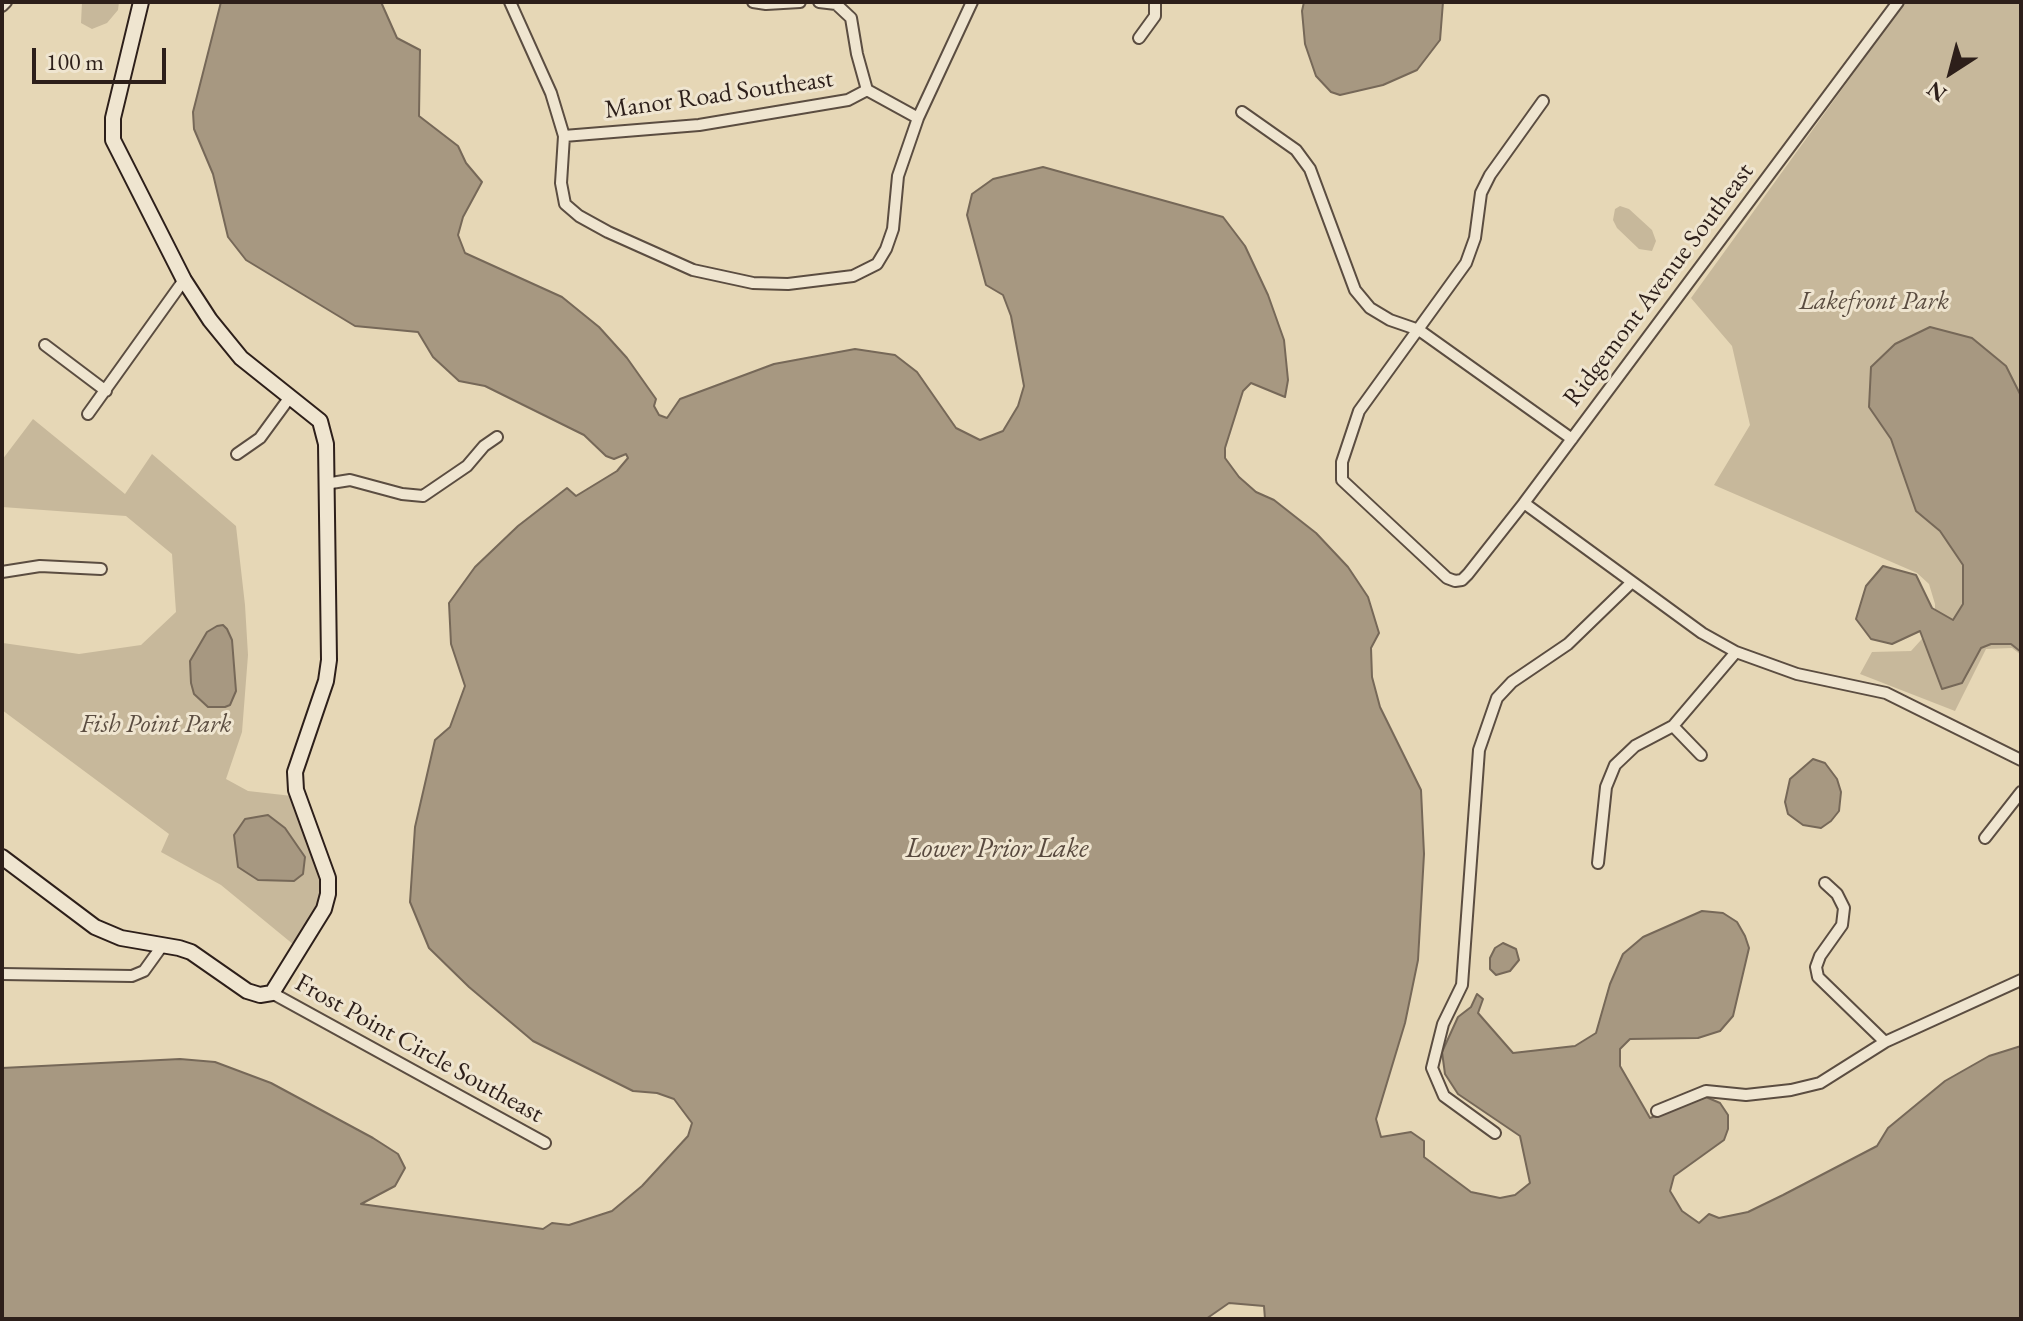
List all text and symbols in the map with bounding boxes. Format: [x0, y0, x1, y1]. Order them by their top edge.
scale bar [36, 32, 170, 82]
north arrow [1911, 32, 1991, 112]
text: 100 m [46, 46, 104, 77]
street label: Manor Road Southeast [603, 64, 835, 126]
text: N [1921, 75, 1952, 109]
street label: Ridgemont Avenue Southeast [1557, 157, 1761, 413]
park label: Lakefront Park [1799, 286, 1949, 318]
park label: Fish Point Park [80, 709, 232, 741]
water label: Lower Prior Lake [906, 832, 1088, 866]
street label: Frost Point Circle Southeast [289, 968, 549, 1130]

